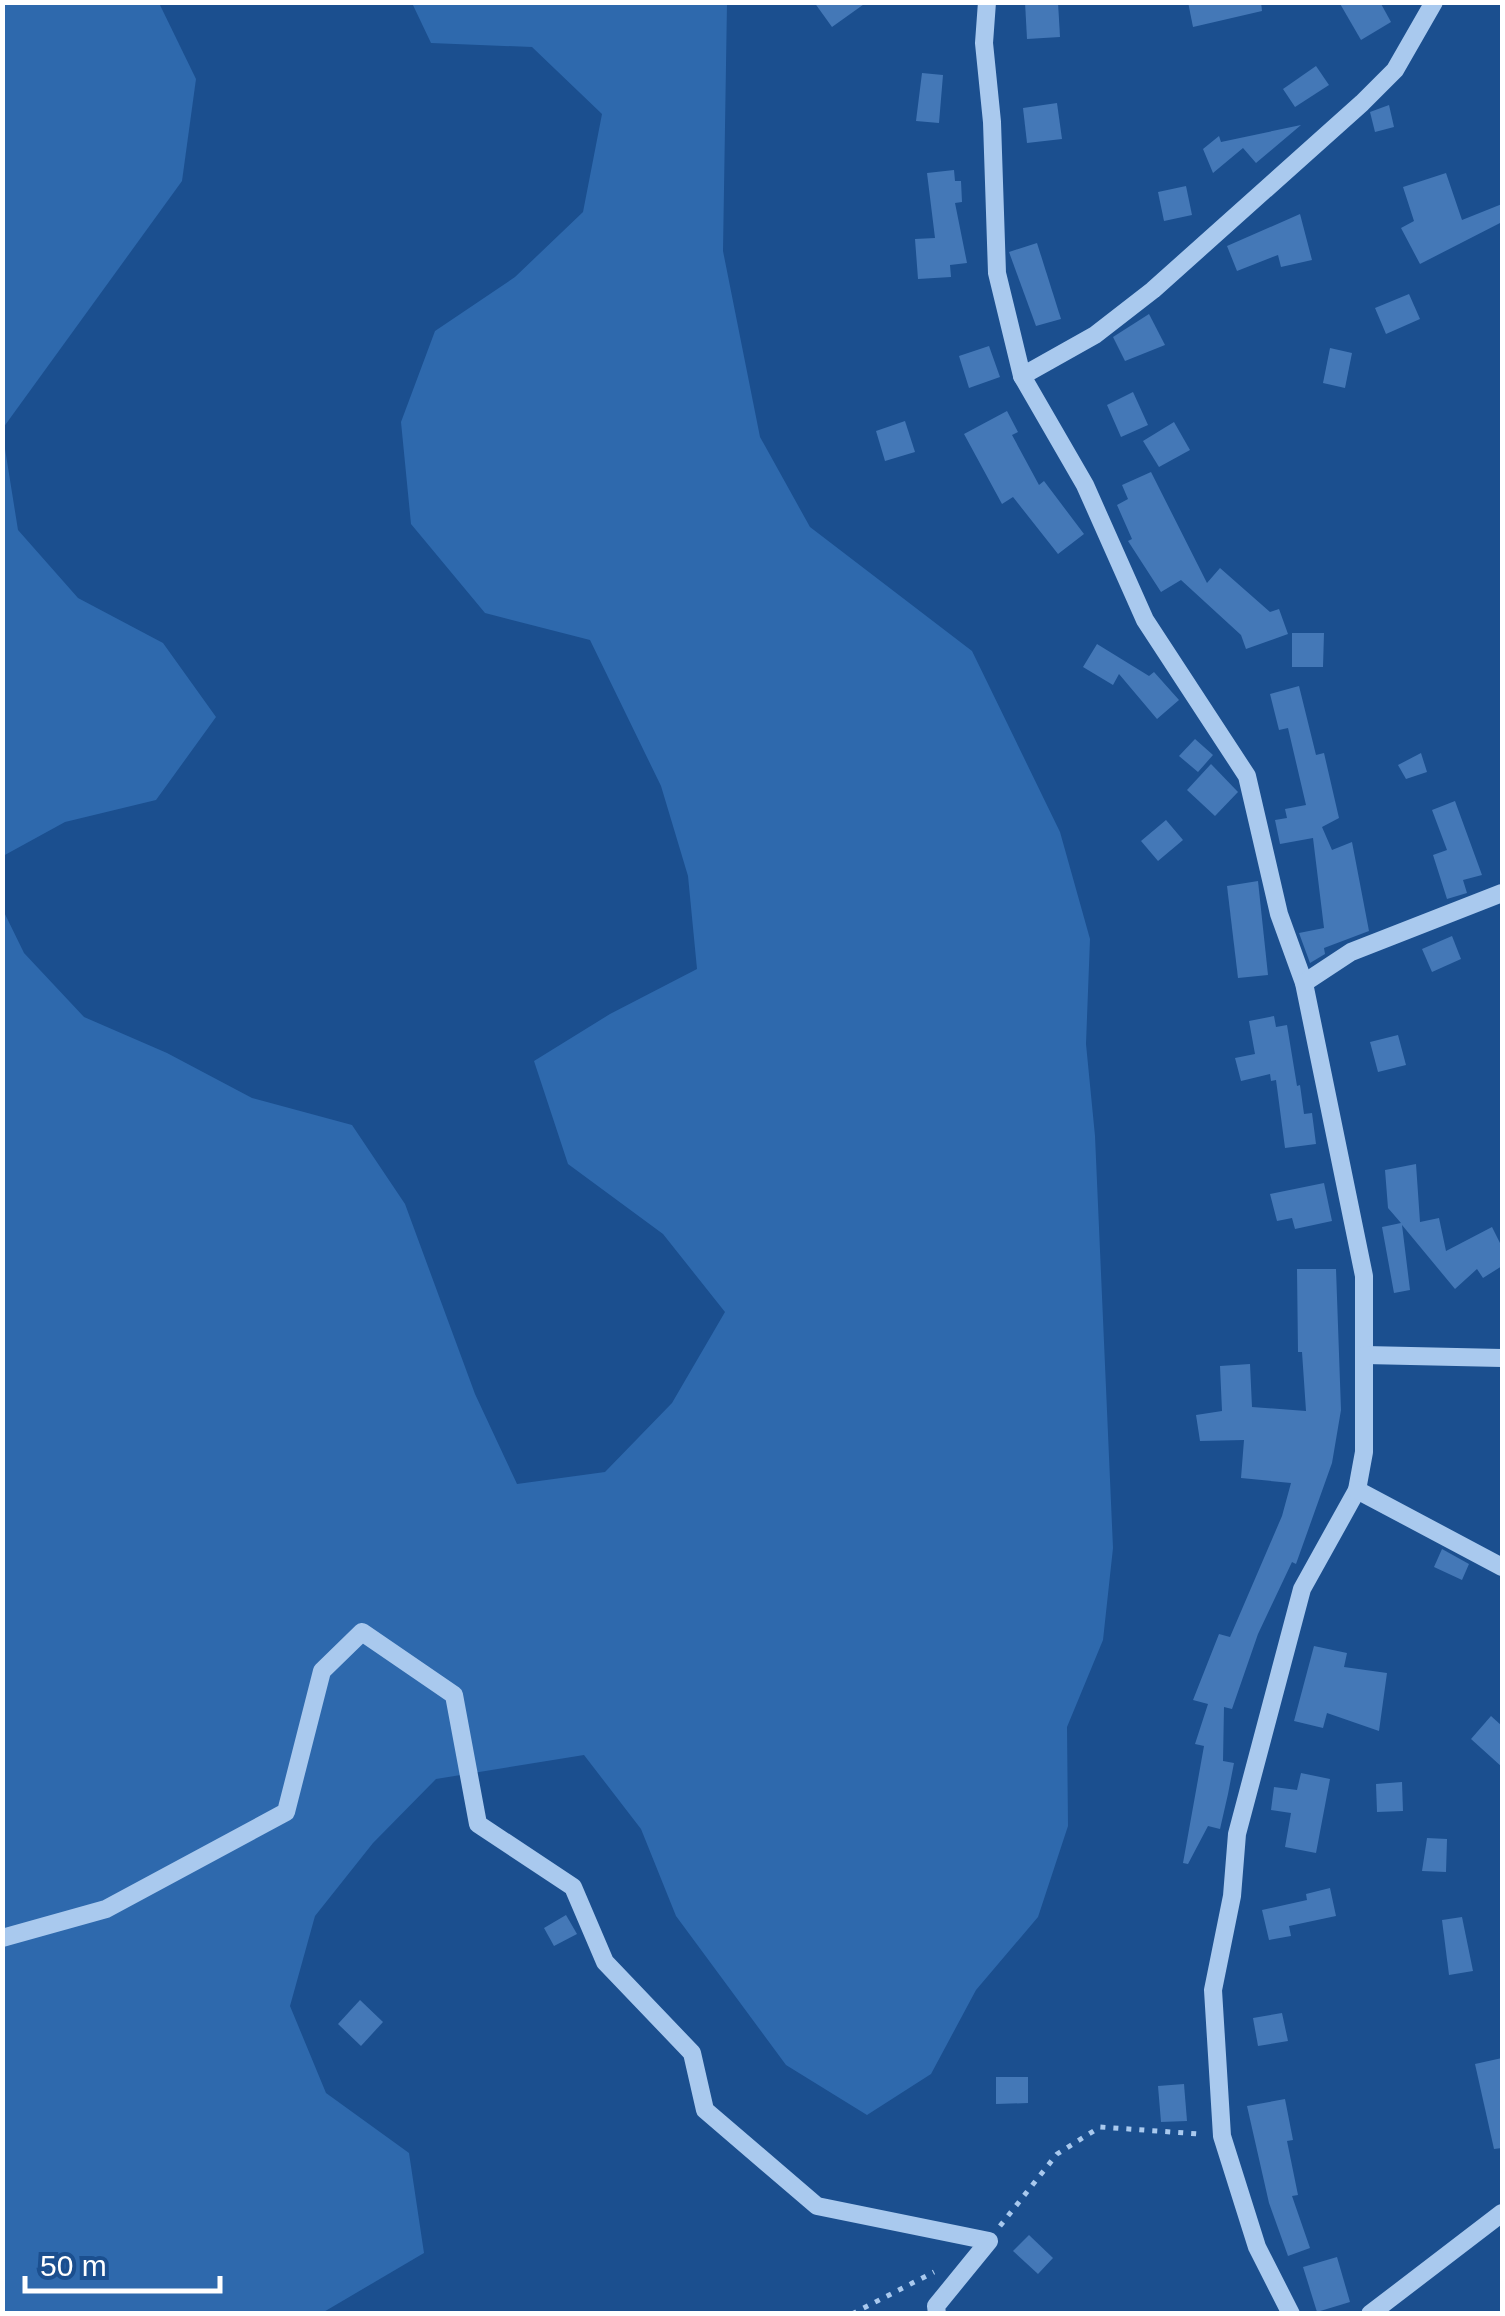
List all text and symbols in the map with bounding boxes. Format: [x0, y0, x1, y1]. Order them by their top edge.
scale bar [25, 2231, 220, 2293]
text: 50 m [40, 2249, 107, 2282]

